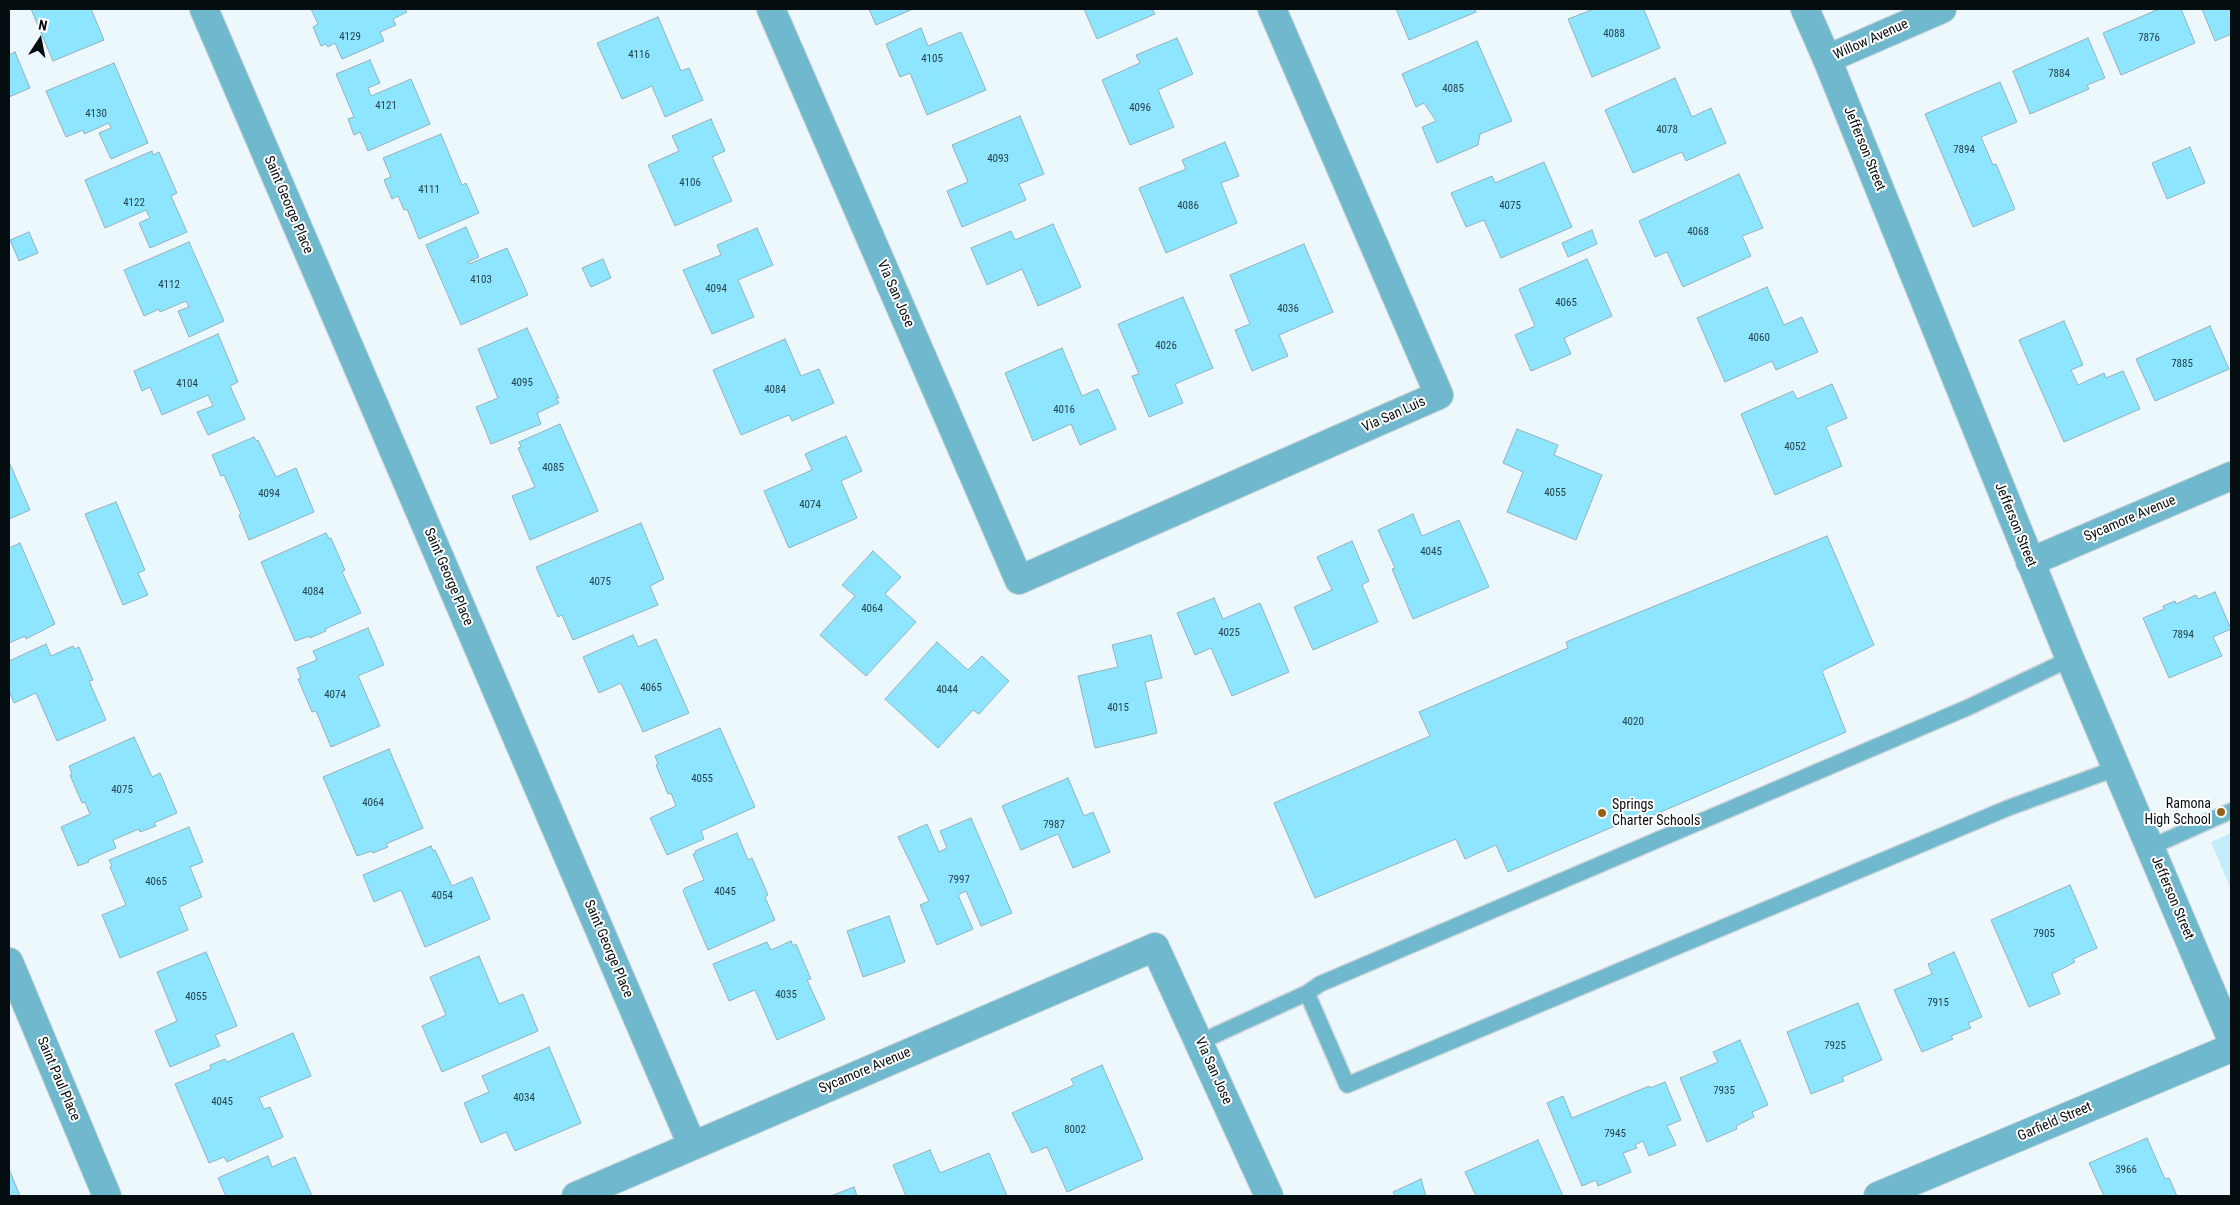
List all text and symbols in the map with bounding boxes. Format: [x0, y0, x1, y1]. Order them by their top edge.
north arrow [15, 15, 65, 65]
street label: Willow Avenue [1831, 16, 1911, 64]
text: N [37, 17, 49, 34]
house number: 4088 [1603, 27, 1625, 41]
house number: 4129 [339, 30, 361, 44]
house number: 7876 [2138, 31, 2160, 45]
house number: 4116 [628, 48, 650, 62]
house number: 4105 [921, 52, 943, 66]
house number: 7884 [2048, 67, 2070, 81]
house number: 4085 [1442, 82, 1464, 96]
house number: 4121 [375, 99, 397, 113]
house number: 4096 [1129, 101, 1151, 115]
street label: Jefferson Street [1840, 105, 1888, 193]
house number: 4130 [85, 107, 107, 121]
house number: 4078 [1656, 123, 1678, 137]
house number: 7894 [1953, 143, 1975, 157]
house number: 4093 [987, 152, 1009, 166]
street label: Saint George Place [260, 154, 316, 256]
house number: 4106 [679, 176, 701, 190]
house number: 4111 [418, 183, 440, 197]
house number: 4122 [123, 196, 145, 210]
house number: 4086 [1177, 199, 1199, 213]
house number: 4075 [1499, 199, 1521, 213]
house number: 4068 [1687, 225, 1709, 239]
street label: Via San Jose [873, 258, 917, 330]
house number: 4103 [470, 273, 492, 287]
house number: 4112 [158, 278, 180, 292]
house number: 4094 [705, 282, 727, 296]
house number: 4065 [1555, 296, 1577, 310]
house number: 4036 [1277, 302, 1299, 316]
house number: 4060 [1748, 331, 1770, 345]
house number: 4026 [1155, 339, 1177, 353]
house number: 7885 [2171, 357, 2193, 371]
house number: 4095 [511, 376, 533, 390]
house number: 4104 [176, 377, 198, 391]
house number: 4084 [764, 383, 786, 397]
street label: Via San Luis [1360, 394, 1428, 436]
house number: 4016 [1053, 403, 1075, 417]
house number: 4052 [1784, 440, 1806, 454]
house number: 4085 [542, 461, 564, 475]
street label: Jefferson Street [1991, 481, 2039, 569]
house number: 4055 [1544, 486, 1566, 500]
house number: 4094 [258, 487, 280, 501]
street label: Sycamore Avenue [2082, 492, 2178, 546]
house number: 4074 [799, 498, 821, 512]
street label: Saint George Place [420, 526, 476, 628]
house number: 4045 [1420, 545, 1442, 559]
house number: 4075 [589, 575, 611, 589]
house number: 4084 [302, 585, 324, 599]
house number: 4064 [861, 602, 883, 616]
house number: 4025 [1218, 626, 1240, 640]
house number: 7894 [2172, 628, 2194, 642]
house number: 4065 [640, 681, 662, 695]
house number: 4044 [936, 683, 958, 697]
house number: 4074 [324, 688, 346, 702]
house number: 4015 [1107, 701, 1129, 715]
house number: 4020 [1622, 715, 1644, 729]
house number: 4055 [691, 772, 713, 786]
house number: 4075 [111, 783, 133, 797]
house number: 4064 [362, 796, 384, 810]
place label: Ramona High School [2144, 796, 2211, 829]
place label: Springs Charter Schools [1612, 797, 1700, 830]
marker: Ramona High School [2215, 806, 2227, 818]
marker: Springs Charter Schools [1596, 807, 1608, 819]
house number: 7987 [1043, 818, 1065, 832]
street label: Jefferson Street [2147, 854, 2197, 942]
house number: 7997 [948, 873, 970, 887]
house number: 4065 [145, 875, 167, 889]
house number: 4045 [714, 885, 736, 899]
house number: 4054 [431, 889, 453, 903]
street label: Saint George Place [580, 898, 636, 1000]
house number: 7905 [2033, 927, 2055, 941]
house number: 4035 [775, 988, 797, 1002]
house number: 4055 [185, 990, 207, 1004]
house number: 7915 [1927, 996, 1949, 1010]
street label: Saint Paul Place [33, 1034, 83, 1124]
street label: Via San Jose [1191, 1035, 1235, 1107]
house number: 7925 [1824, 1039, 1846, 1053]
street label: Sycamore Avenue [817, 1044, 913, 1098]
house number: 7935 [1713, 1084, 1735, 1098]
house number: 4034 [513, 1091, 535, 1105]
house number: 4045 [211, 1095, 233, 1109]
street label: Garfield Street [2015, 1099, 2095, 1145]
house number: 8002 [1064, 1123, 1086, 1137]
house number: 7945 [1604, 1127, 1626, 1141]
house number: 3966 [2115, 1163, 2137, 1177]

